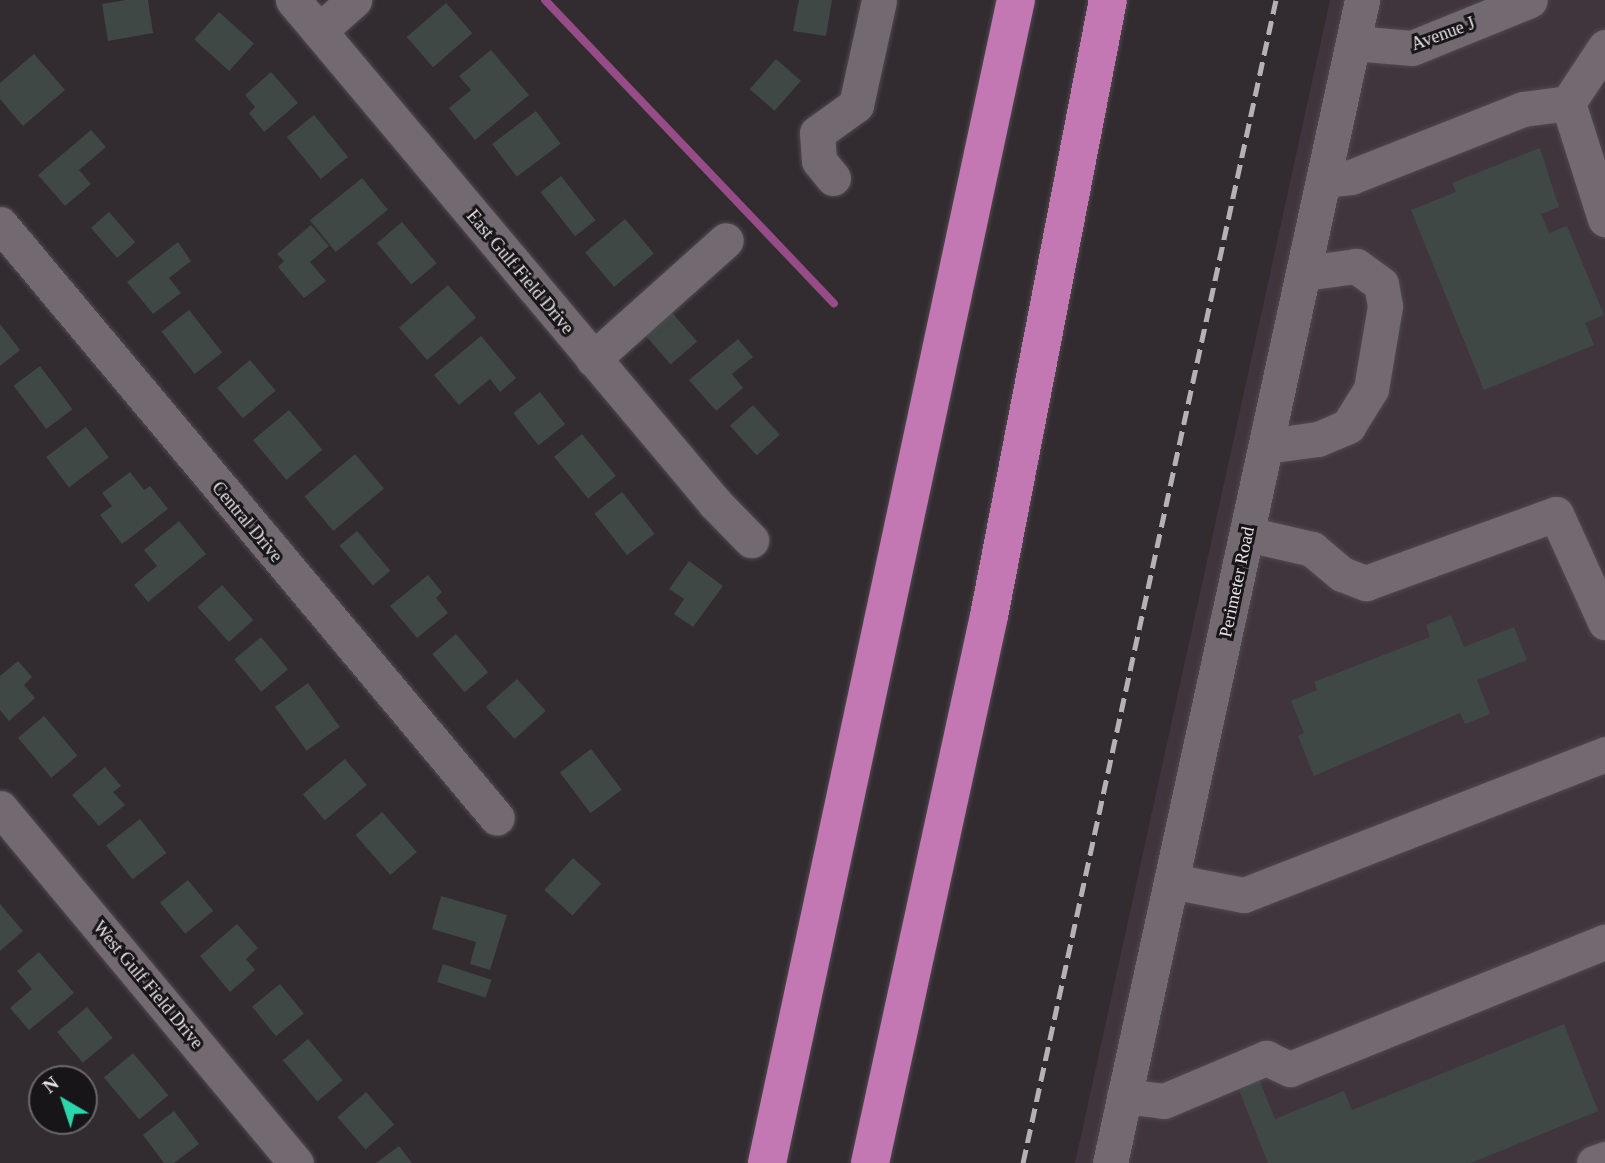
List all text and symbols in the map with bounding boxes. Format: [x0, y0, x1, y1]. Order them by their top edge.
street label: Avenue J [1408, 13, 1478, 55]
street label: East Gulf Field Drive [462, 206, 578, 338]
street label: Central Drive [207, 477, 287, 567]
street label: Perimeter Road [1215, 525, 1259, 639]
street label: West Gulf Field Drive [88, 917, 208, 1053]
north arrow [28, 1065, 98, 1135]
text: N [39, 1072, 63, 1097]

